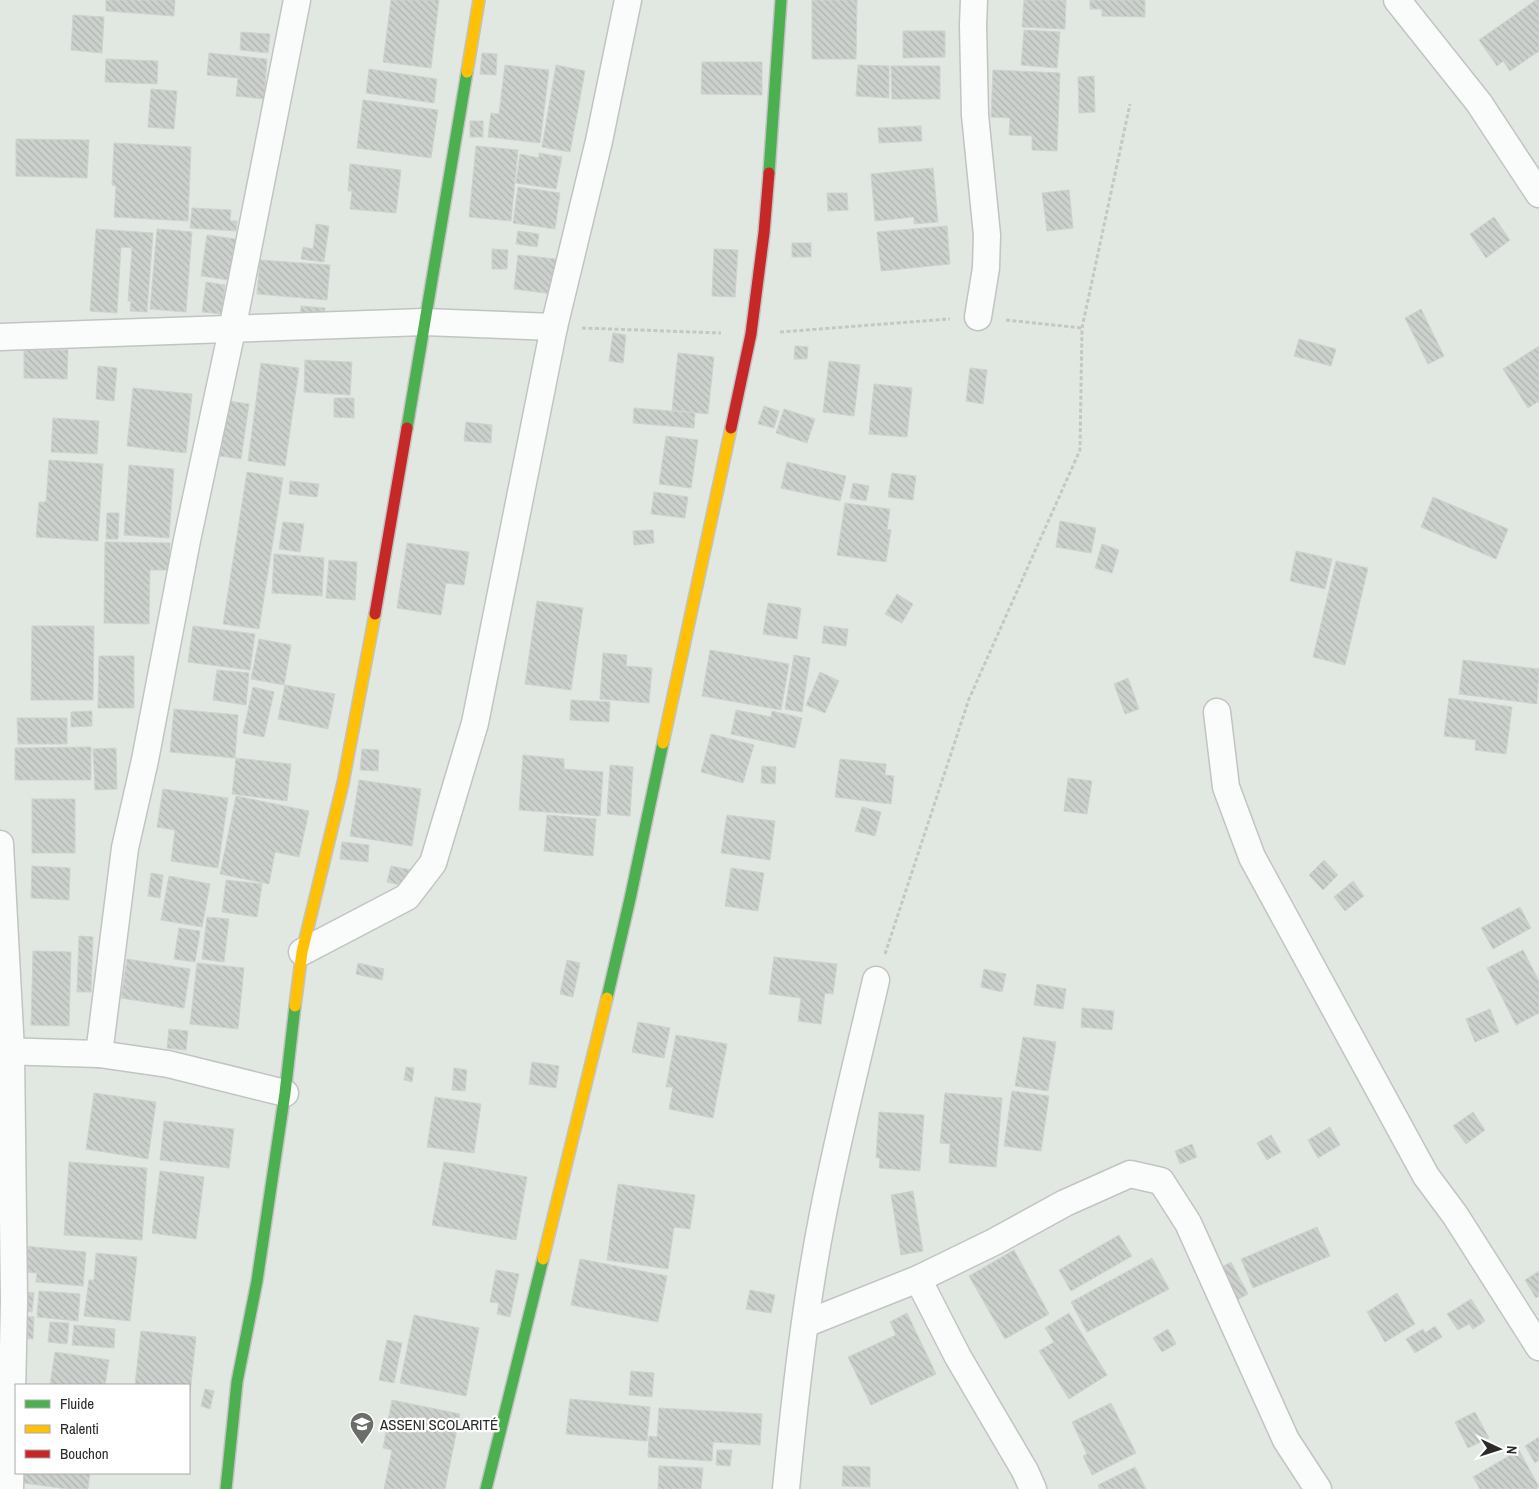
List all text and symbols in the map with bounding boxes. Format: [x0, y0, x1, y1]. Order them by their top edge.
legend [15, 1384, 190, 1474]
text: Fluide [60, 1393, 94, 1414]
school or university icon: ASSENI SCOLARITÉ [349, 1411, 375, 1445]
place label: ASSENI SCOLARITÉ [379, 1414, 498, 1435]
text: Ralenti [60, 1418, 99, 1439]
north arrow [1474, 1424, 1524, 1474]
text: Bouchon [60, 1443, 109, 1464]
text: N [1503, 1445, 1521, 1455]

